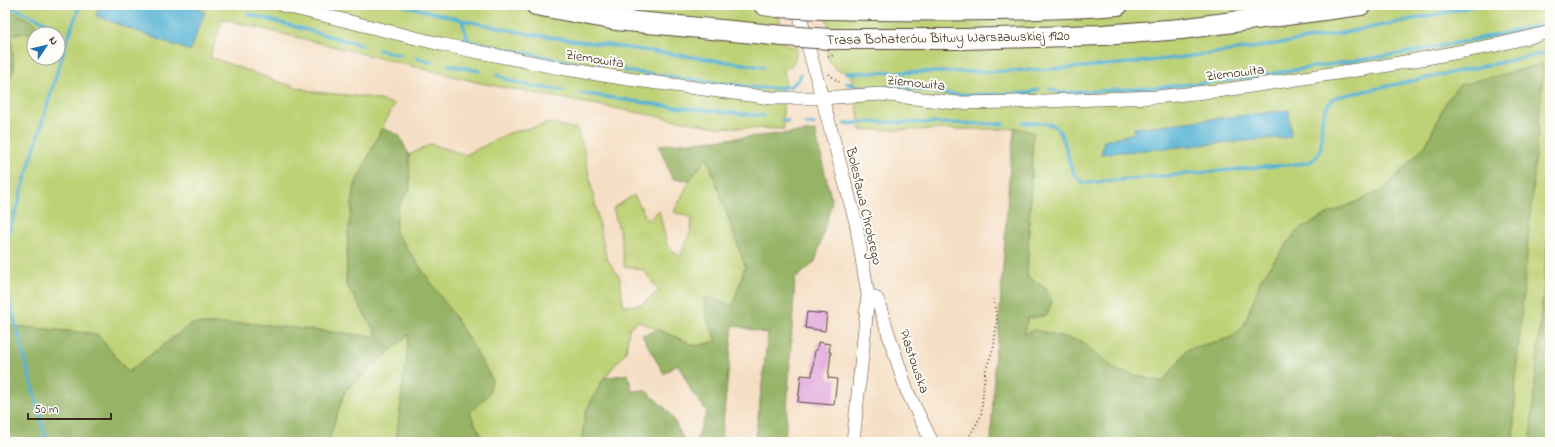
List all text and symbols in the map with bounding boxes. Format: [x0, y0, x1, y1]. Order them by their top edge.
north arrow [26, 26, 66, 66]
street label: Trasa Bohaterów Bitwy Warszawskiej 1920 [826, 26, 1070, 52]
text: N [45, 33, 62, 48]
street label: Ziemowita [564, 45, 625, 74]
street label: Ziemowita [1205, 59, 1266, 87]
street label: Ziemowita [885, 70, 946, 97]
street label: Bolesława Chrobrego [839, 144, 887, 267]
street label: Piastowska [893, 327, 934, 396]
scale bar [28, 395, 111, 421]
text: 50 m [34, 401, 58, 419]

